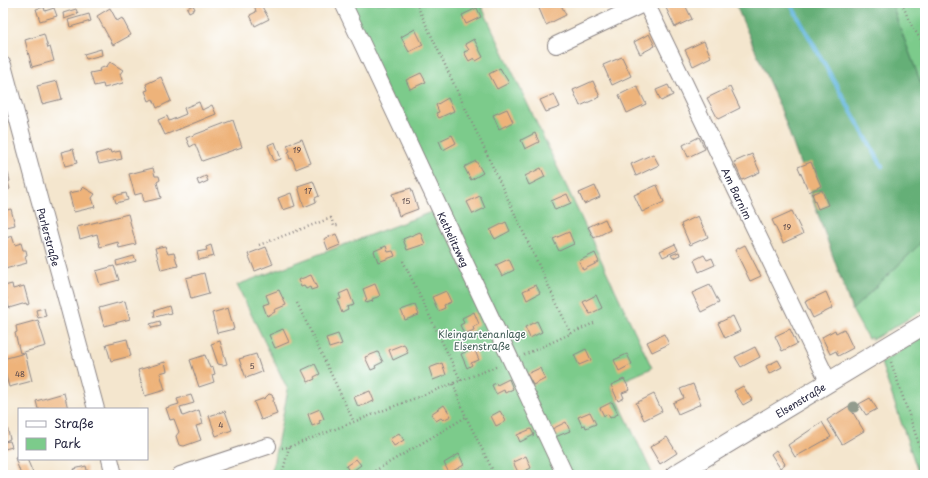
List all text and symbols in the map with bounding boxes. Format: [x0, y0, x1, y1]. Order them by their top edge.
house number: 19 [293, 144, 301, 156]
street label: Am Barnim [719, 165, 756, 221]
house number: 17 [304, 185, 313, 197]
house number: 15 [402, 195, 410, 207]
street label: Parlerstraße [34, 206, 65, 268]
street label: Kethelitzweg [435, 209, 474, 269]
house number: 19 [783, 221, 791, 233]
park label: Kleingartenanlage Elsenstraße [438, 326, 526, 353]
house number: 5 [249, 360, 255, 372]
house number: 48 [15, 368, 25, 380]
street label: Elsenstraße [772, 379, 828, 421]
legend [18, 408, 148, 460]
text: Straße [54, 414, 94, 432]
house number: 4 [218, 419, 224, 431]
text: Park [54, 434, 81, 452]

